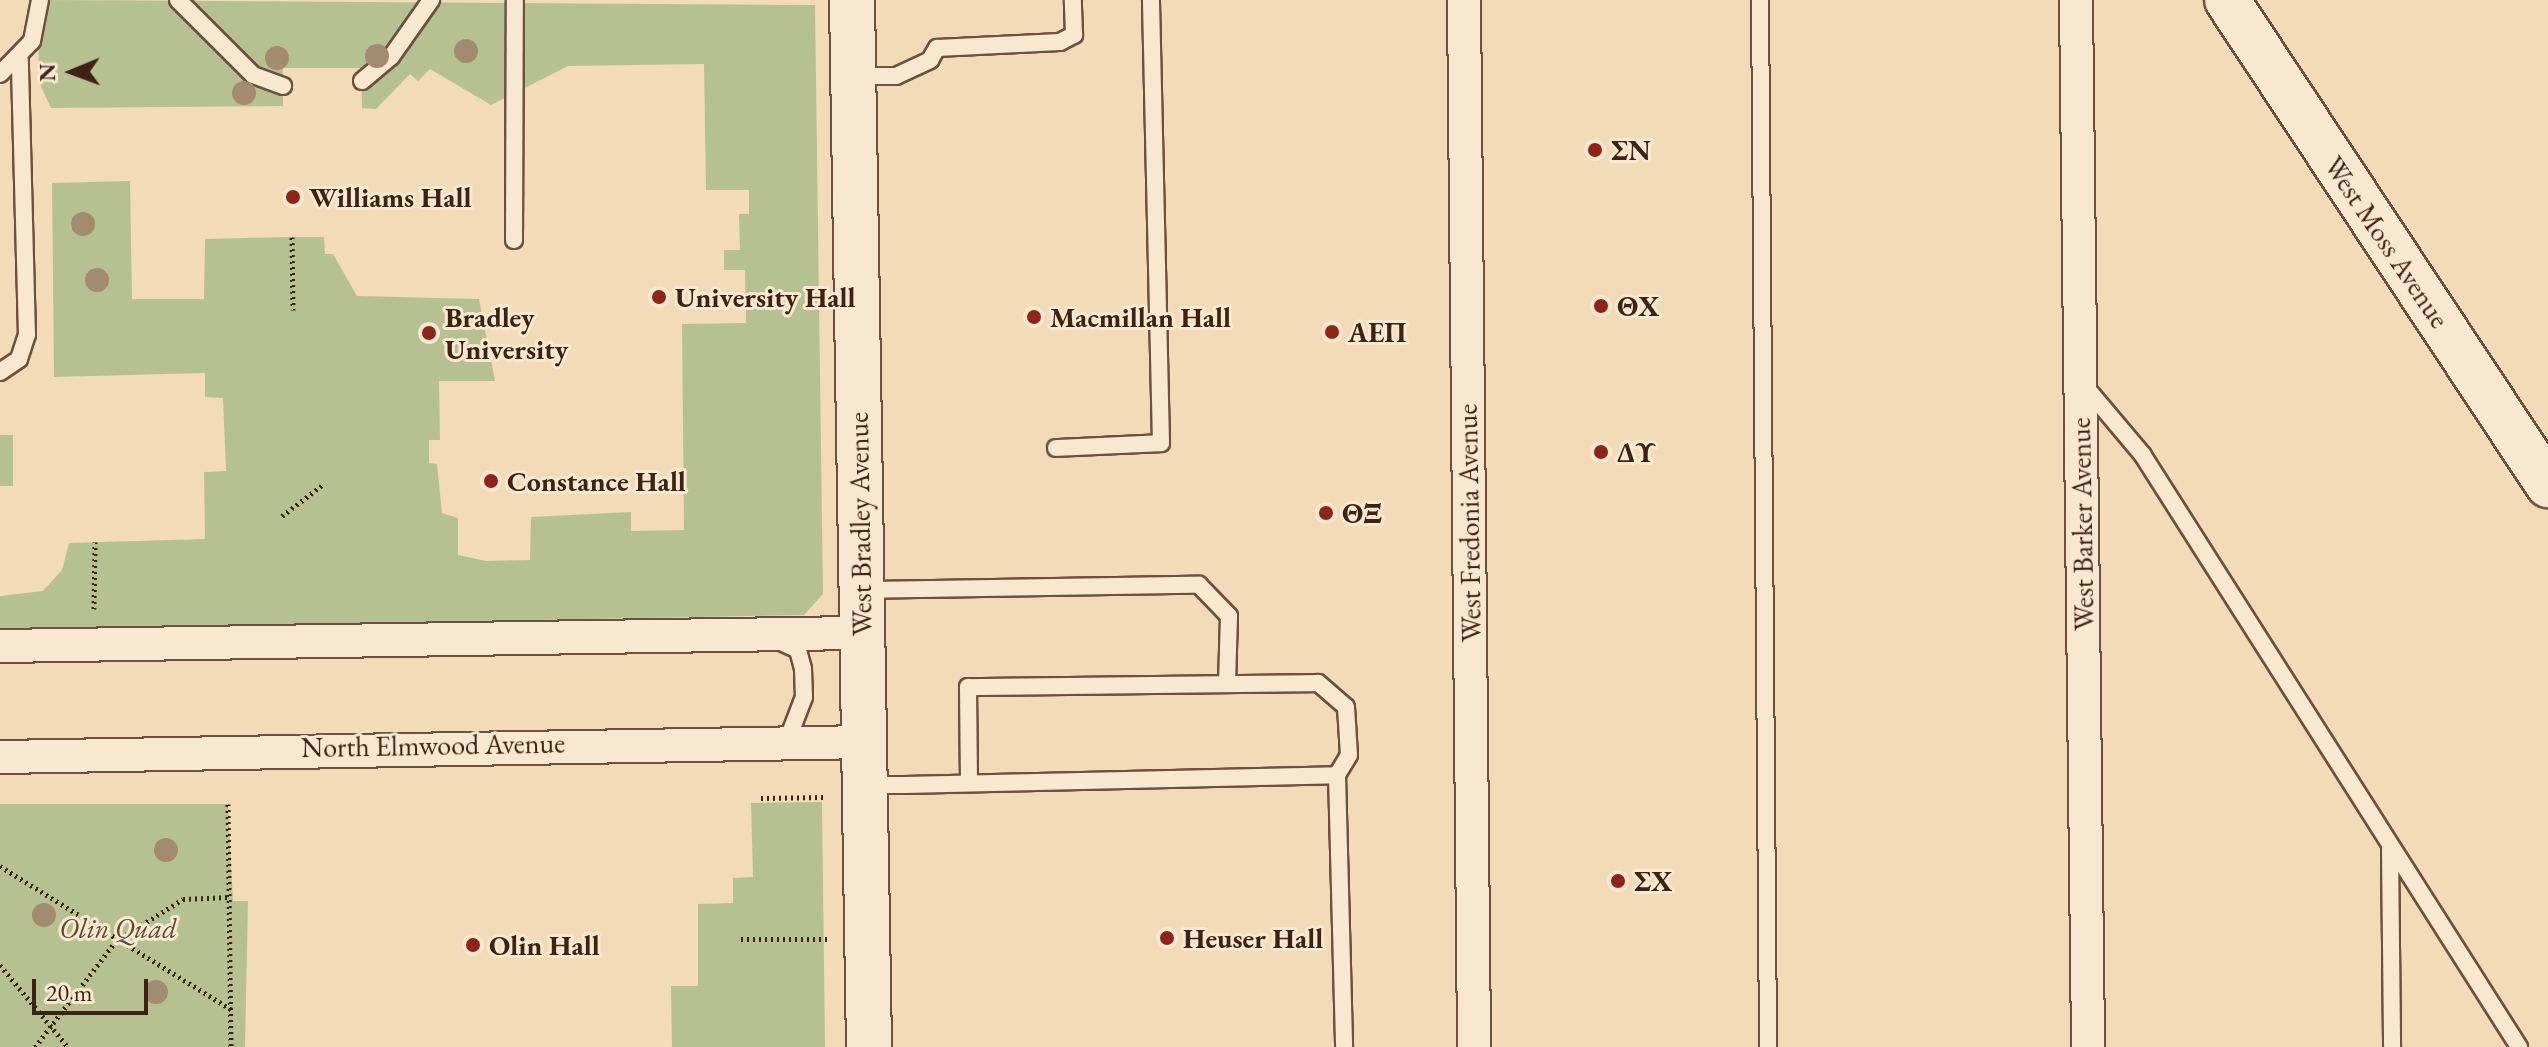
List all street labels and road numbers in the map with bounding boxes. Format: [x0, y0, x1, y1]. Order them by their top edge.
street label: West Moss Avenue [2317, 150, 2457, 334]
street label: West Fredonia Avenue [1450, 404, 1488, 642]
street label: West Bradley Avenue [841, 412, 879, 636]
street label: West Barker Avenue [2063, 417, 2101, 631]
street label: North Elmwood Avenue [301, 726, 565, 764]

